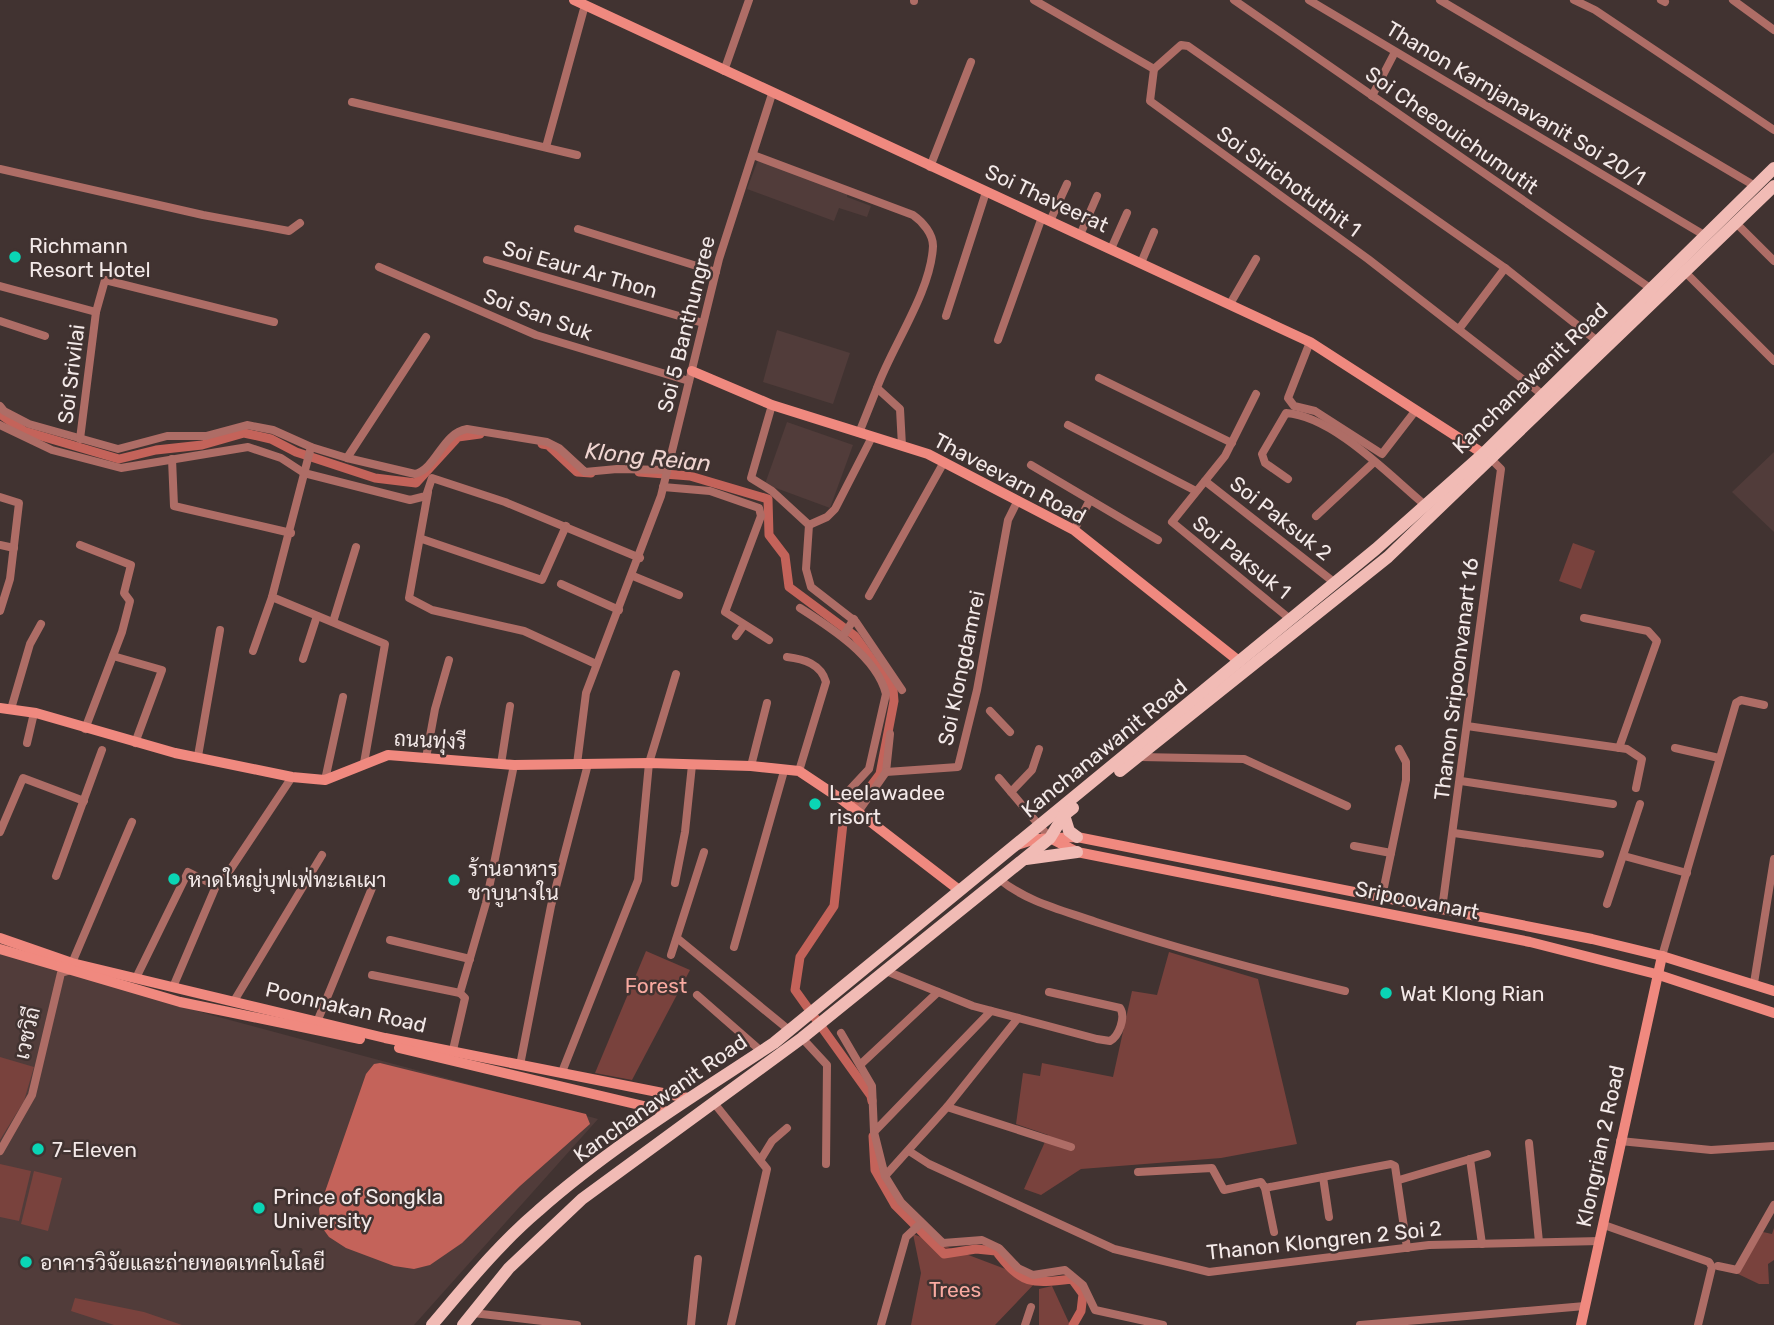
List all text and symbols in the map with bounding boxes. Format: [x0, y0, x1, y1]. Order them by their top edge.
street label: Thanon Karnjanavanit Soi 20/1 [1382, 16, 1650, 190]
street label: Soi Cheeouichumutit [1361, 61, 1543, 199]
street label: Soi Sirichotuthit 1 [1212, 120, 1366, 242]
street label: Soi Thaveerat [981, 159, 1113, 237]
place label: Richmann Resort Hotel [29, 233, 151, 282]
street label: Soi 5 Banthungree [652, 233, 720, 415]
street label: Soi Eaur Ar Thon [500, 235, 660, 303]
marker: Richmann Resort Hotel [7, 249, 23, 265]
street label: Soi San Suk [480, 283, 596, 345]
street label: Kanchanawanit Road [1447, 297, 1613, 459]
street label: Soi Srivilai [53, 323, 89, 425]
street label: Thaveevarn Road [930, 427, 1090, 529]
water label: Klong Reian [584, 436, 712, 478]
street label: Soi Paksuk 2 [1225, 470, 1337, 566]
street label: Soi Paksuk 1 [1188, 510, 1296, 604]
street label: Thanon Sripoonvanart 16 [1429, 556, 1483, 802]
street label: Soi Klongdamrei [932, 588, 990, 748]
street label: Kanchanawanit Road [1016, 673, 1192, 823]
street label: ถนนทุ่งรี [393, 726, 467, 756]
place label: Leelawadee risort [829, 780, 945, 829]
marker: Leelawadee risort [807, 796, 823, 812]
place label: ร้านอาหาร ชาบูนางใน [468, 856, 559, 908]
place label: หาดใหญ่บุฟเฟ่ทะเลเผา [188, 867, 386, 894]
marker: หาดใหญ่บุฟเฟ่ทะเลเผา [166, 871, 182, 887]
marker: ร้านอาหาร ชาบูนางใน [446, 872, 462, 888]
street label: Sripoovanart [1353, 876, 1481, 924]
park label: Forest [625, 973, 687, 998]
street label: Poonnakan Road [263, 976, 429, 1038]
place label: Wat Klong Rian [1400, 981, 1545, 1006]
marker: Wat Klong Rian [1378, 985, 1394, 1001]
street label: เวชวิถี [9, 1004, 45, 1062]
street label: Kanchanawanit Road [568, 1029, 752, 1167]
street label: Klongrian 2 Road [1571, 1063, 1629, 1229]
place label: 7-Eleven [52, 1137, 137, 1162]
marker: 7-Eleven [30, 1141, 46, 1157]
place label: Prince of Songkla University [273, 1184, 443, 1233]
marker: Prince of Songkla University [251, 1200, 267, 1216]
street label: Thanon Klongren 2 Soi 2 [1205, 1215, 1443, 1265]
place label: อาคารวิจัยและถ่ายทอดเทคโนโลยี [40, 1250, 325, 1275]
marker: อาคารวิจัยและถ่ายทอดเทคโนโลยี [18, 1254, 34, 1270]
park label: Trees [929, 1277, 981, 1302]

